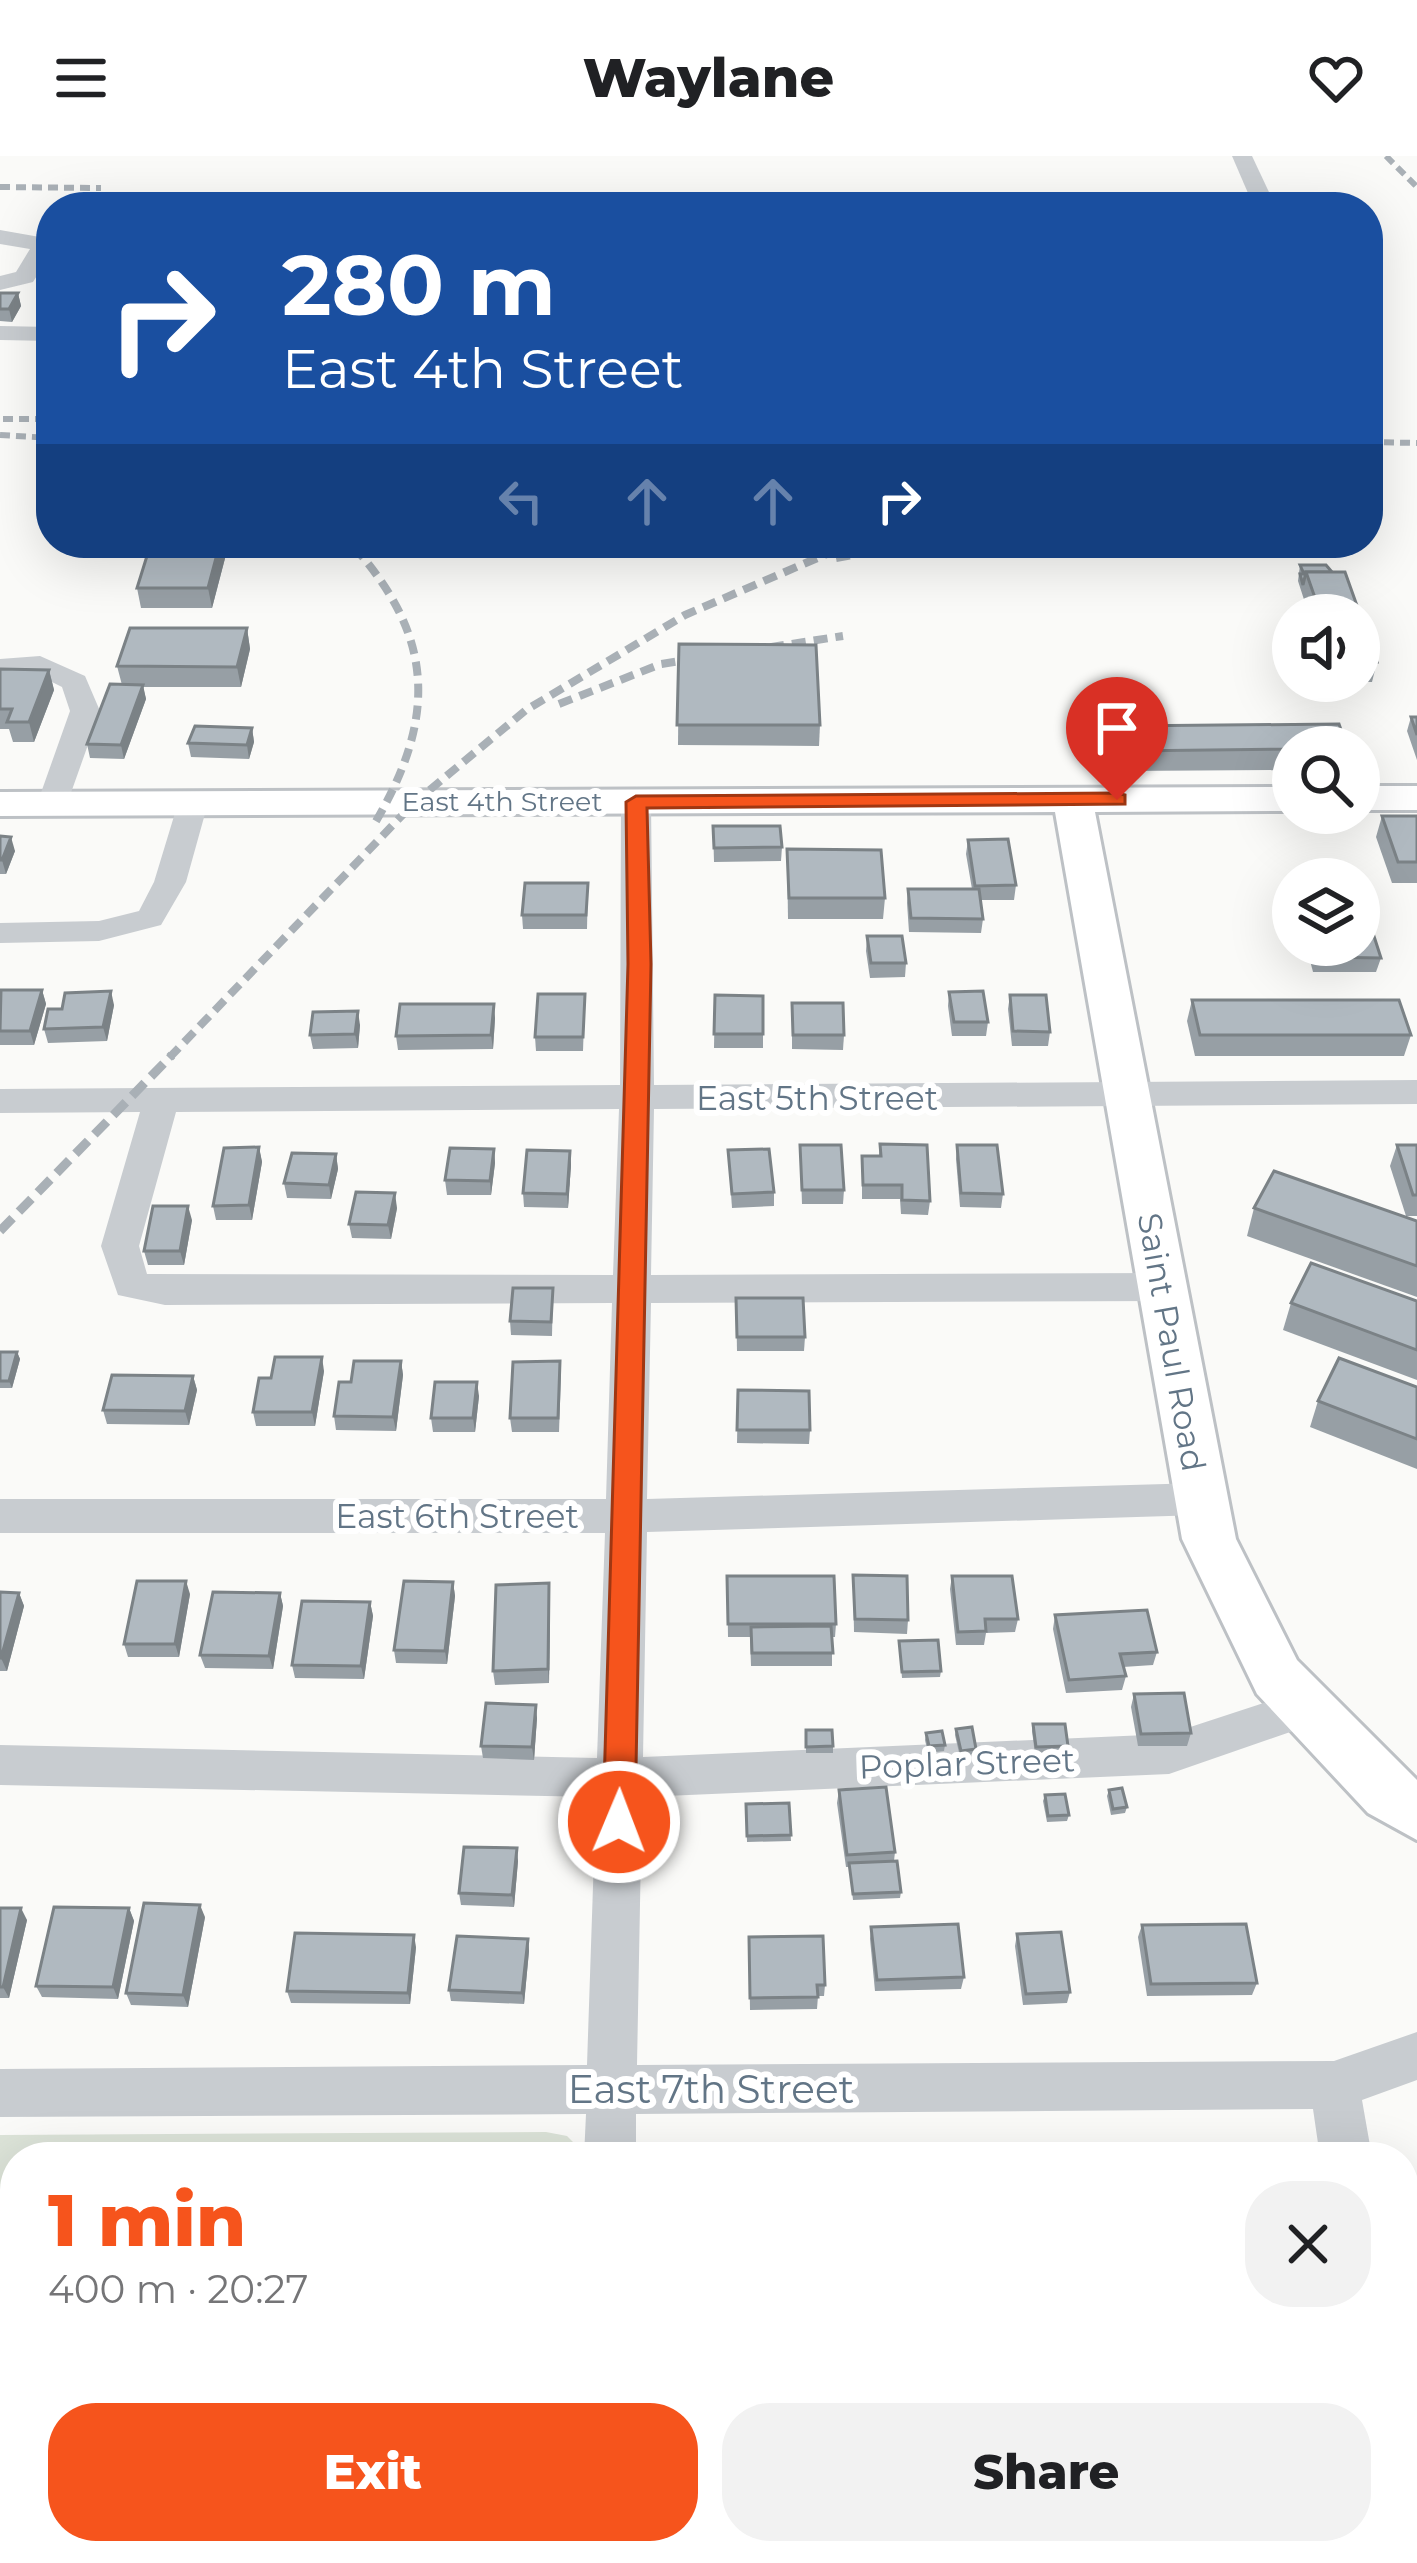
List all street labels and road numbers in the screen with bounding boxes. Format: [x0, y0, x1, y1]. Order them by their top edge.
street label: East 4th Street [402, 785, 602, 818]
street label: East 5th Street [696, 1078, 938, 1118]
street label: Saint Paul Road [1130, 1210, 1214, 1474]
street label: East 6th Street [335, 1496, 579, 1536]
street label: Poplar Street [858, 1739, 1076, 1787]
street label: East 7th Street [568, 2065, 854, 2113]

